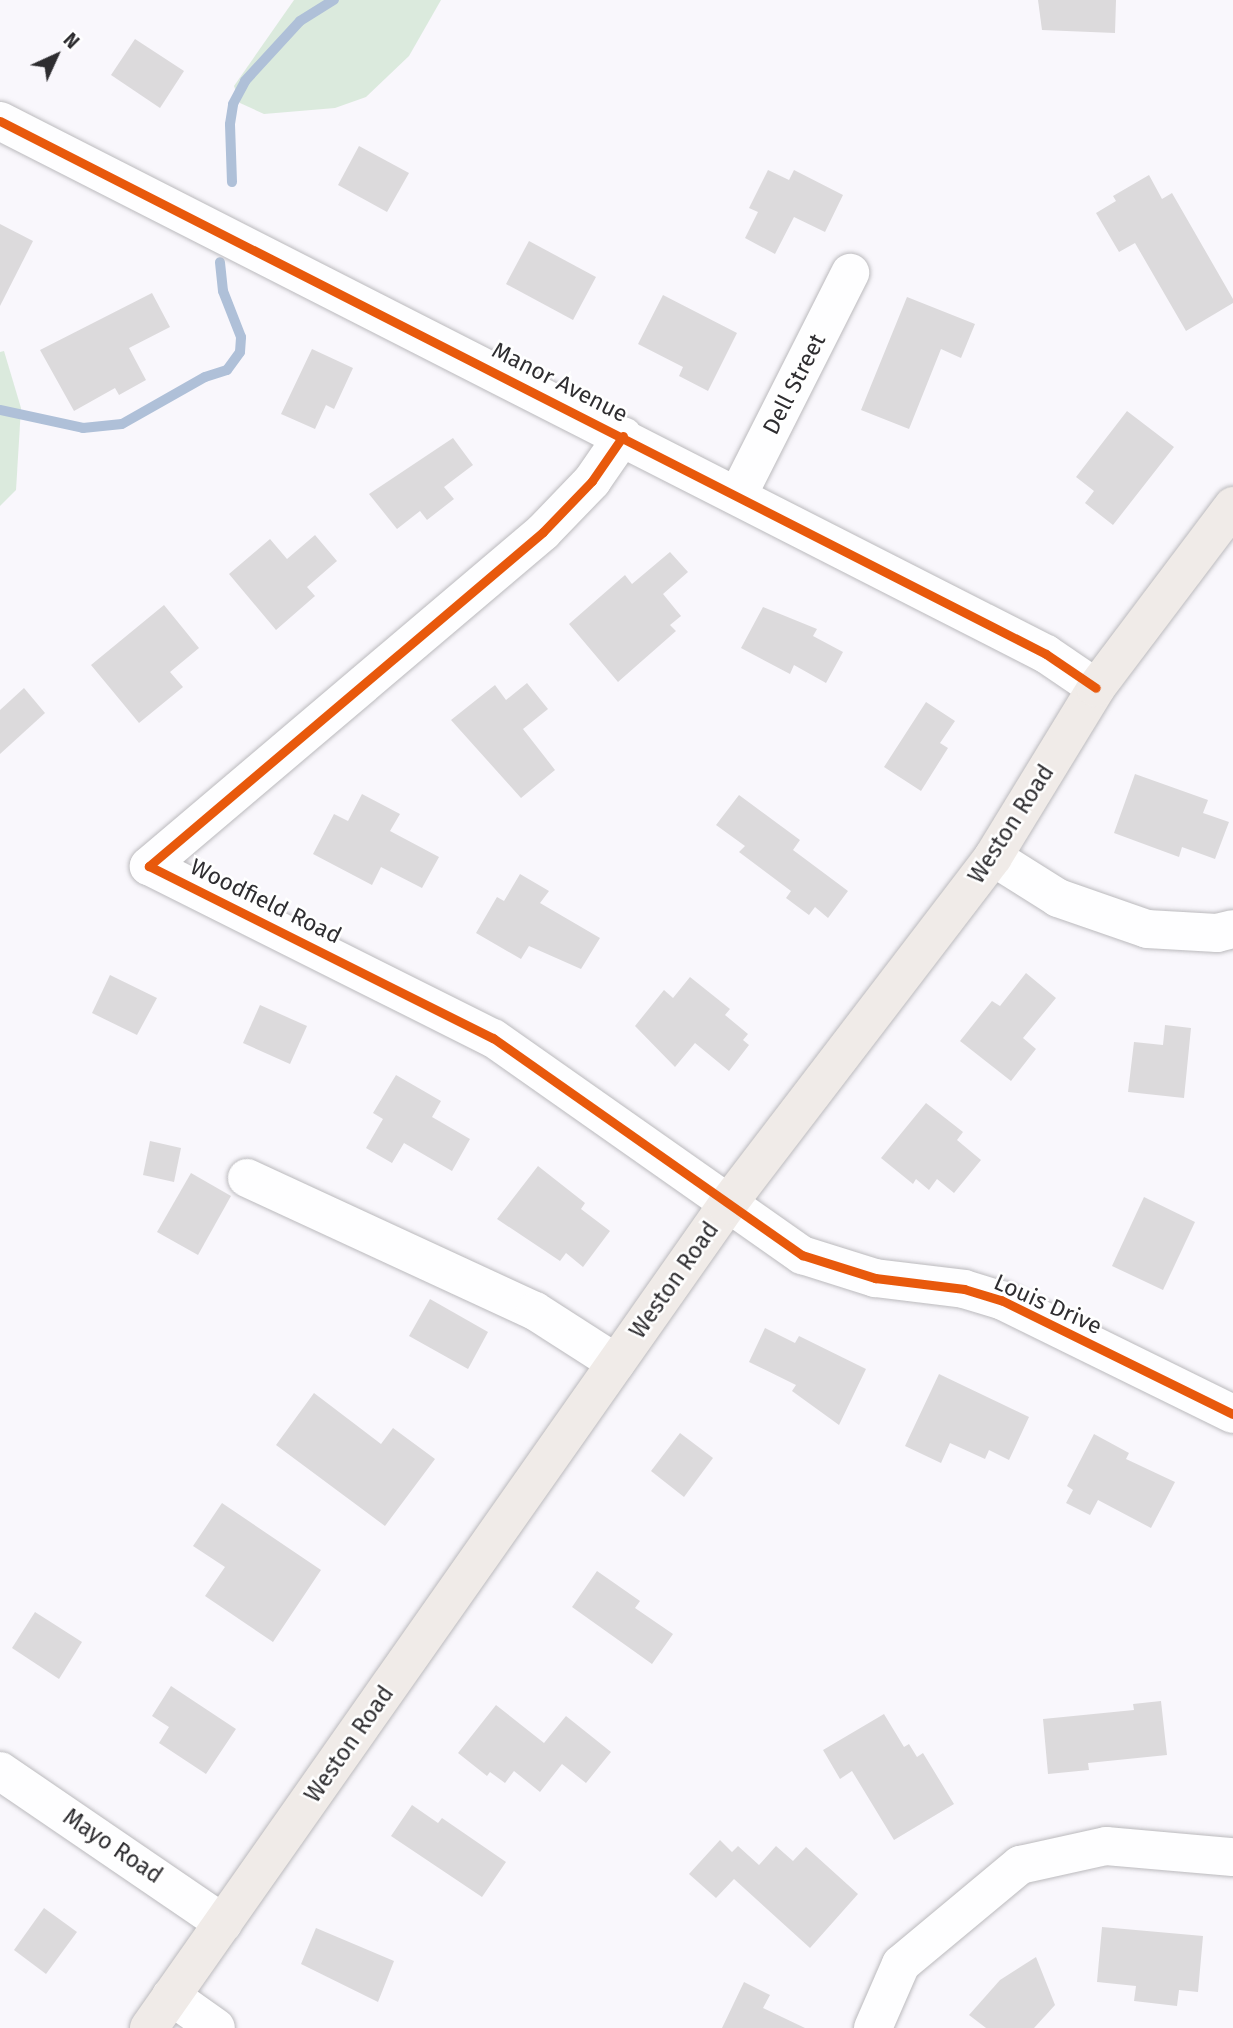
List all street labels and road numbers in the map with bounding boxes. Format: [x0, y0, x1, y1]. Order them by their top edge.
street label: Dell Street [757, 329, 831, 439]
street label: Manor Avenue [488, 336, 632, 428]
street label: Weston Road [962, 759, 1060, 889]
street label: Woodfield Road [186, 853, 346, 949]
street label: Weston Road [624, 1216, 724, 1344]
street label: Louis Drive [990, 1268, 1106, 1340]
street label: Weston Road [299, 1680, 399, 1808]
street label: Mayo Road [58, 1803, 168, 1889]

